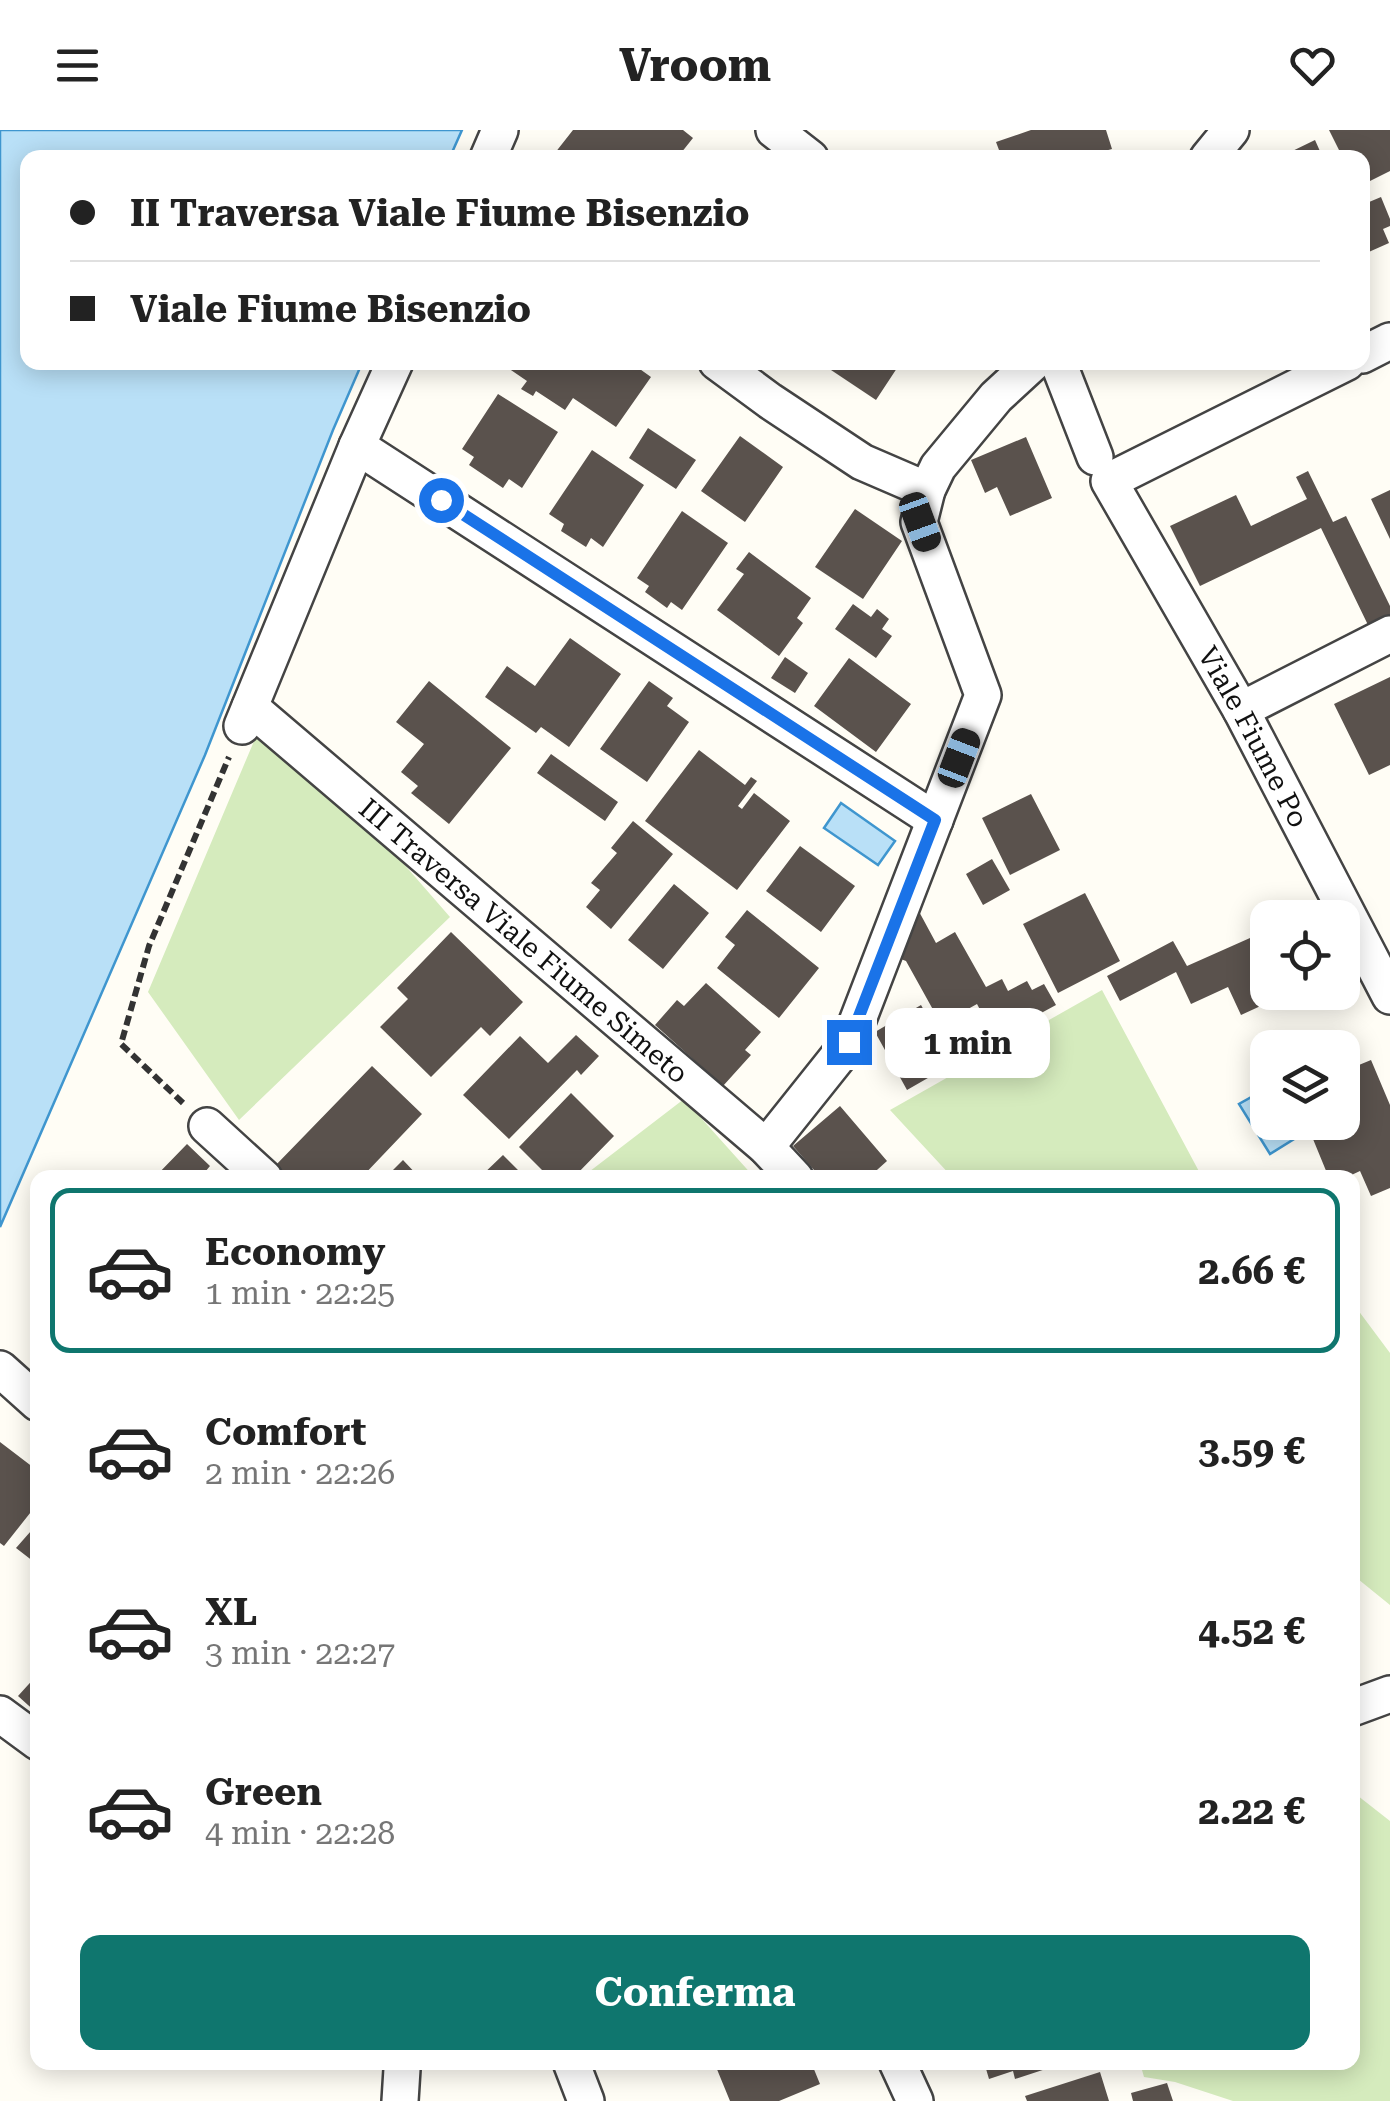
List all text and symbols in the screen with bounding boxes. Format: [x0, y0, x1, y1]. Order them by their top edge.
icon: menu [50, 38, 105, 93]
icon: heart [1285, 38, 1340, 93]
text: Vroom [619, 39, 771, 92]
text: II Traversa Viale Fiume Bisenzio [130, 191, 750, 235]
text: Viale Fiume Bisenzio [130, 287, 531, 331]
route start [419, 478, 464, 523]
car [896, 489, 944, 555]
street label: Viale Fiume Po [1191, 641, 1315, 833]
car [934, 725, 984, 791]
street label: III Traversa Viale Fiume Simeto [353, 792, 695, 1090]
map controls [1250, 900, 1360, 1140]
button: locate [1250, 900, 1360, 1010]
callout: 1 min [884, 1007, 1049, 1077]
route end [827, 1020, 872, 1065]
text: 1 min [923, 1024, 1012, 1062]
button: layers [1250, 1030, 1360, 1140]
icon: car [85, 1226, 175, 1316]
text: Economy [205, 1230, 385, 1274]
text: 2.66 € [1198, 1249, 1305, 1293]
text: 1 min · 22:25 [205, 1274, 395, 1312]
icon: car [85, 1406, 175, 1496]
text: Comfort [205, 1410, 366, 1454]
text: 3.59 € [1198, 1429, 1305, 1473]
text: 2 min · 22:26 [205, 1454, 395, 1492]
icon: car [85, 1586, 175, 1676]
text: XL [205, 1590, 257, 1634]
text: 4.52 € [1198, 1609, 1305, 1653]
text: 3 min · 22:27 [205, 1634, 395, 1672]
icon: car [85, 1766, 175, 1856]
text: Green [205, 1770, 322, 1814]
text: 2.22 € [1198, 1789, 1305, 1833]
text: 4 min · 22:28 [205, 1814, 395, 1852]
button: Conferma [80, 1935, 1310, 2050]

